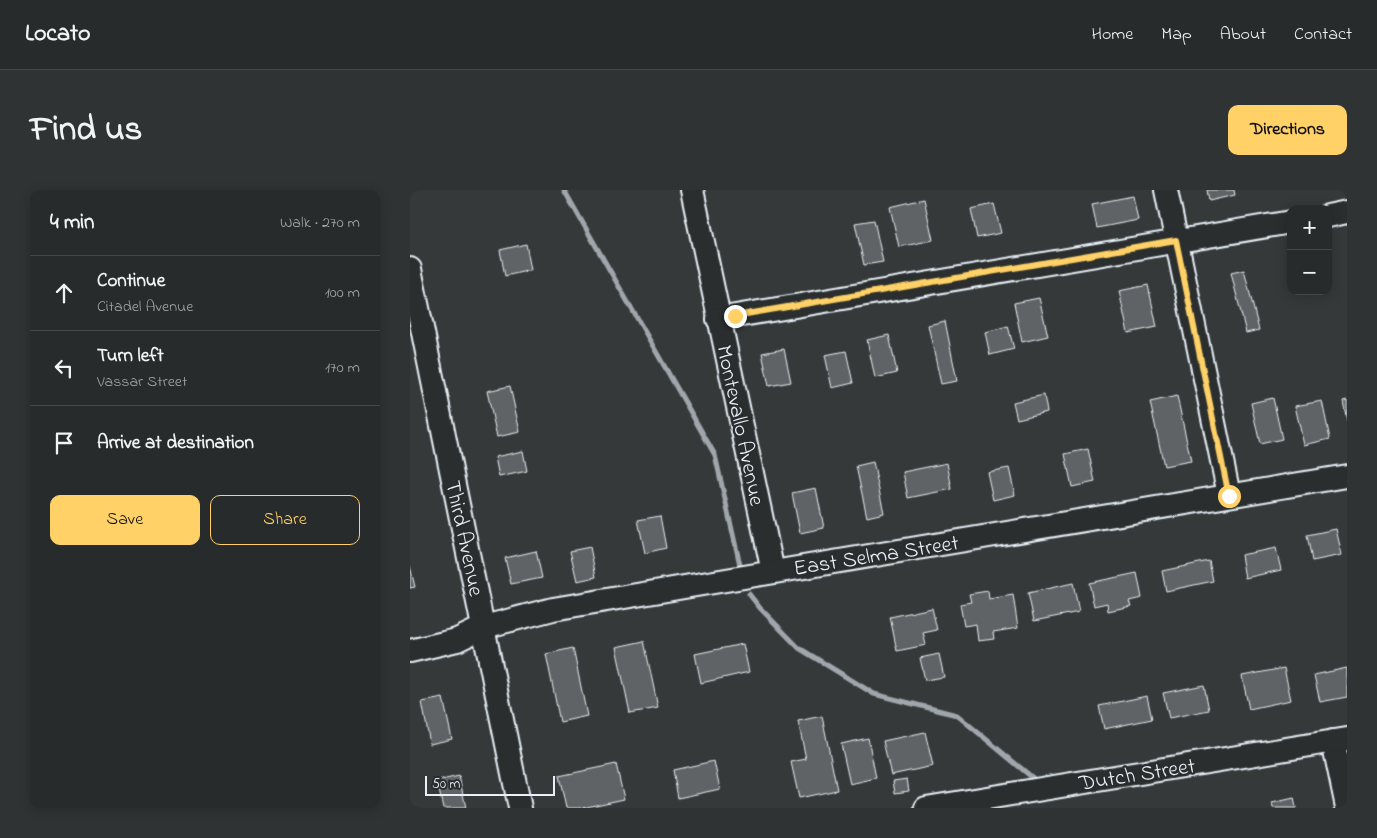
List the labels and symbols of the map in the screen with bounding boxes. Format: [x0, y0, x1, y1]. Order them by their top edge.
route end [724, 305, 747, 328]
street label: Montevallo Avenue [706, 342, 772, 509]
street label: Third Avenue [435, 478, 491, 600]
route start [1218, 485, 1241, 508]
street label: East Selma Street [792, 528, 962, 586]
street label: Dutch Street [1076, 751, 1198, 801]
scale bar [425, 773, 555, 796]

